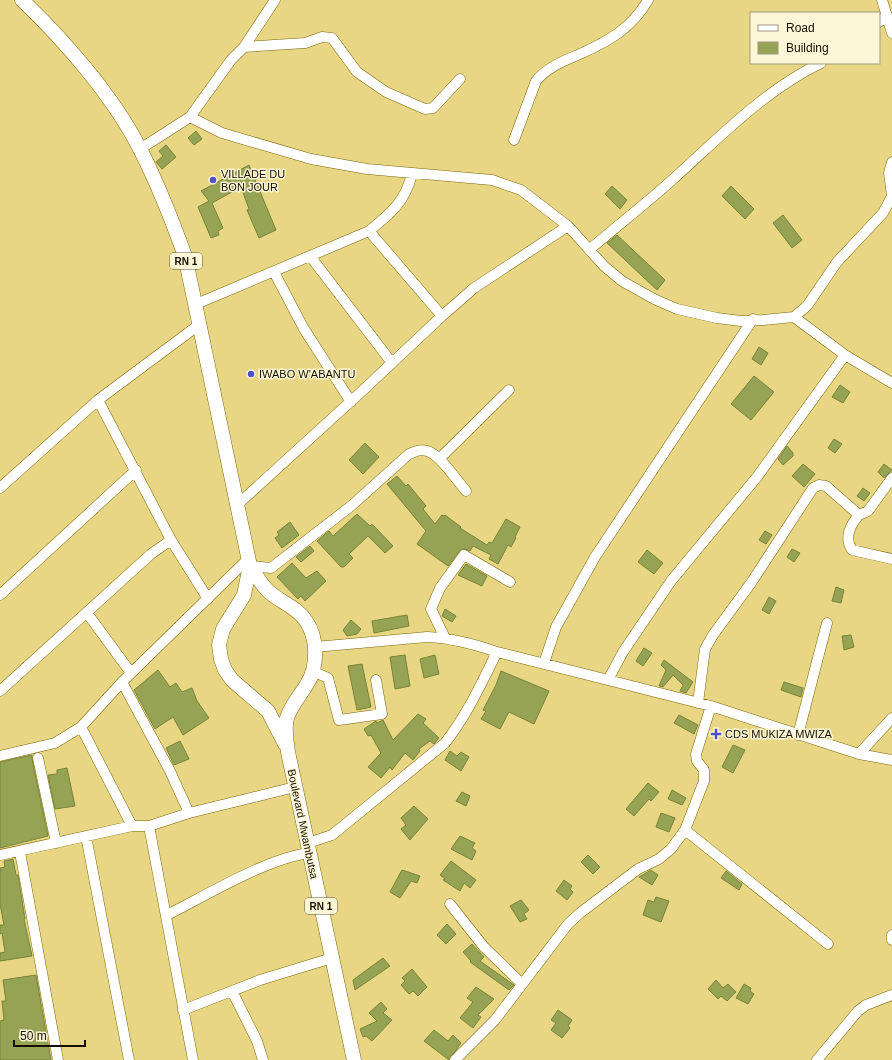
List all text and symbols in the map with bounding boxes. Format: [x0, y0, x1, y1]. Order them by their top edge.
legend [750, 12, 880, 64]
text: Road [786, 21, 815, 35]
text: Building [786, 41, 829, 55]
place label: VILLADE DU BON JOUR [221, 168, 285, 193]
marker: VILLADE DU BON JOUR [208, 175, 218, 185]
road number: RN 1 [170, 253, 202, 269]
place label: IWABO W'ABANTU [259, 368, 355, 380]
marker: IWABO W'ABANTU [246, 369, 256, 379]
marker: CDS MUKIZA MWIZA [710, 728, 722, 740]
place label: CDS MUKIZA MWIZA [725, 728, 833, 740]
street label: Boulevard Mwambutsa [285, 768, 321, 881]
road number: RN 1 [305, 898, 337, 914]
scale bar [14, 1022, 85, 1048]
text: 50 m [20, 1029, 47, 1043]

